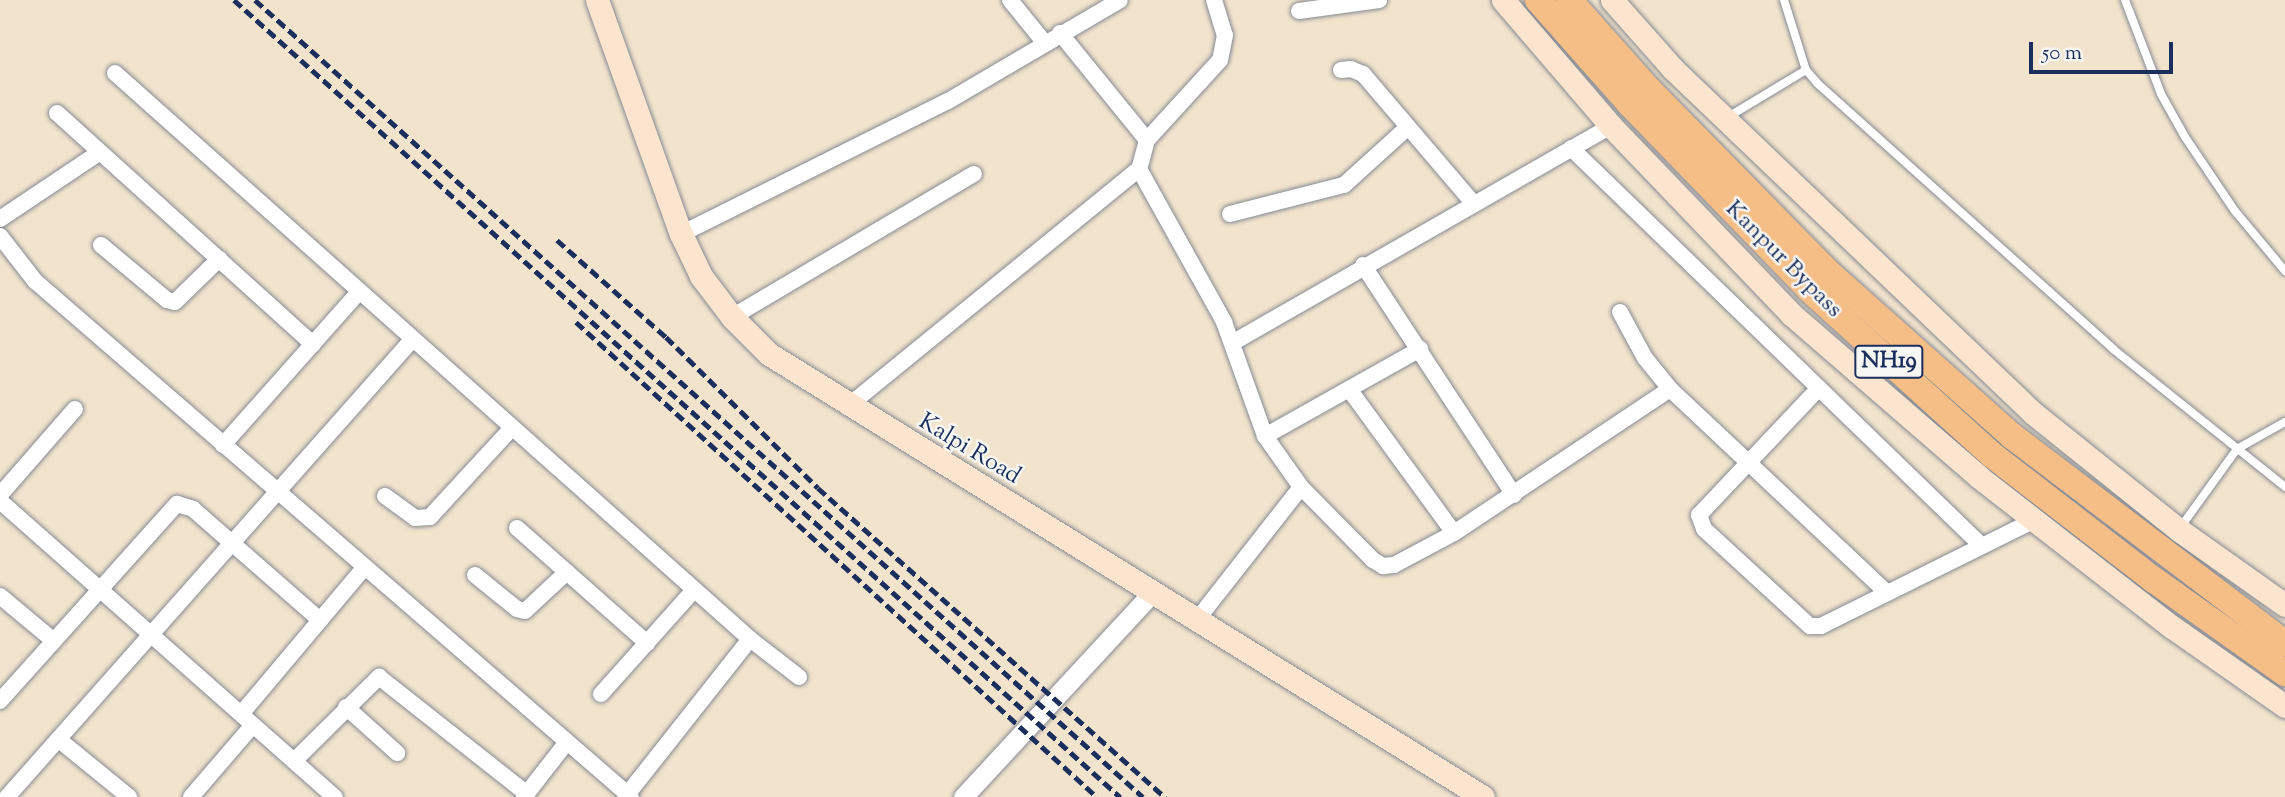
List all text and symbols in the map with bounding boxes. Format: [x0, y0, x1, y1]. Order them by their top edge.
scale bar [2033, 28, 2176, 72]
text: 50 m [2042, 39, 2082, 69]
street label: Kanpur Bypass [1718, 195, 1848, 325]
road number: NH19 [1854, 342, 1924, 382]
street label: Kalpi Road [913, 408, 1025, 492]

